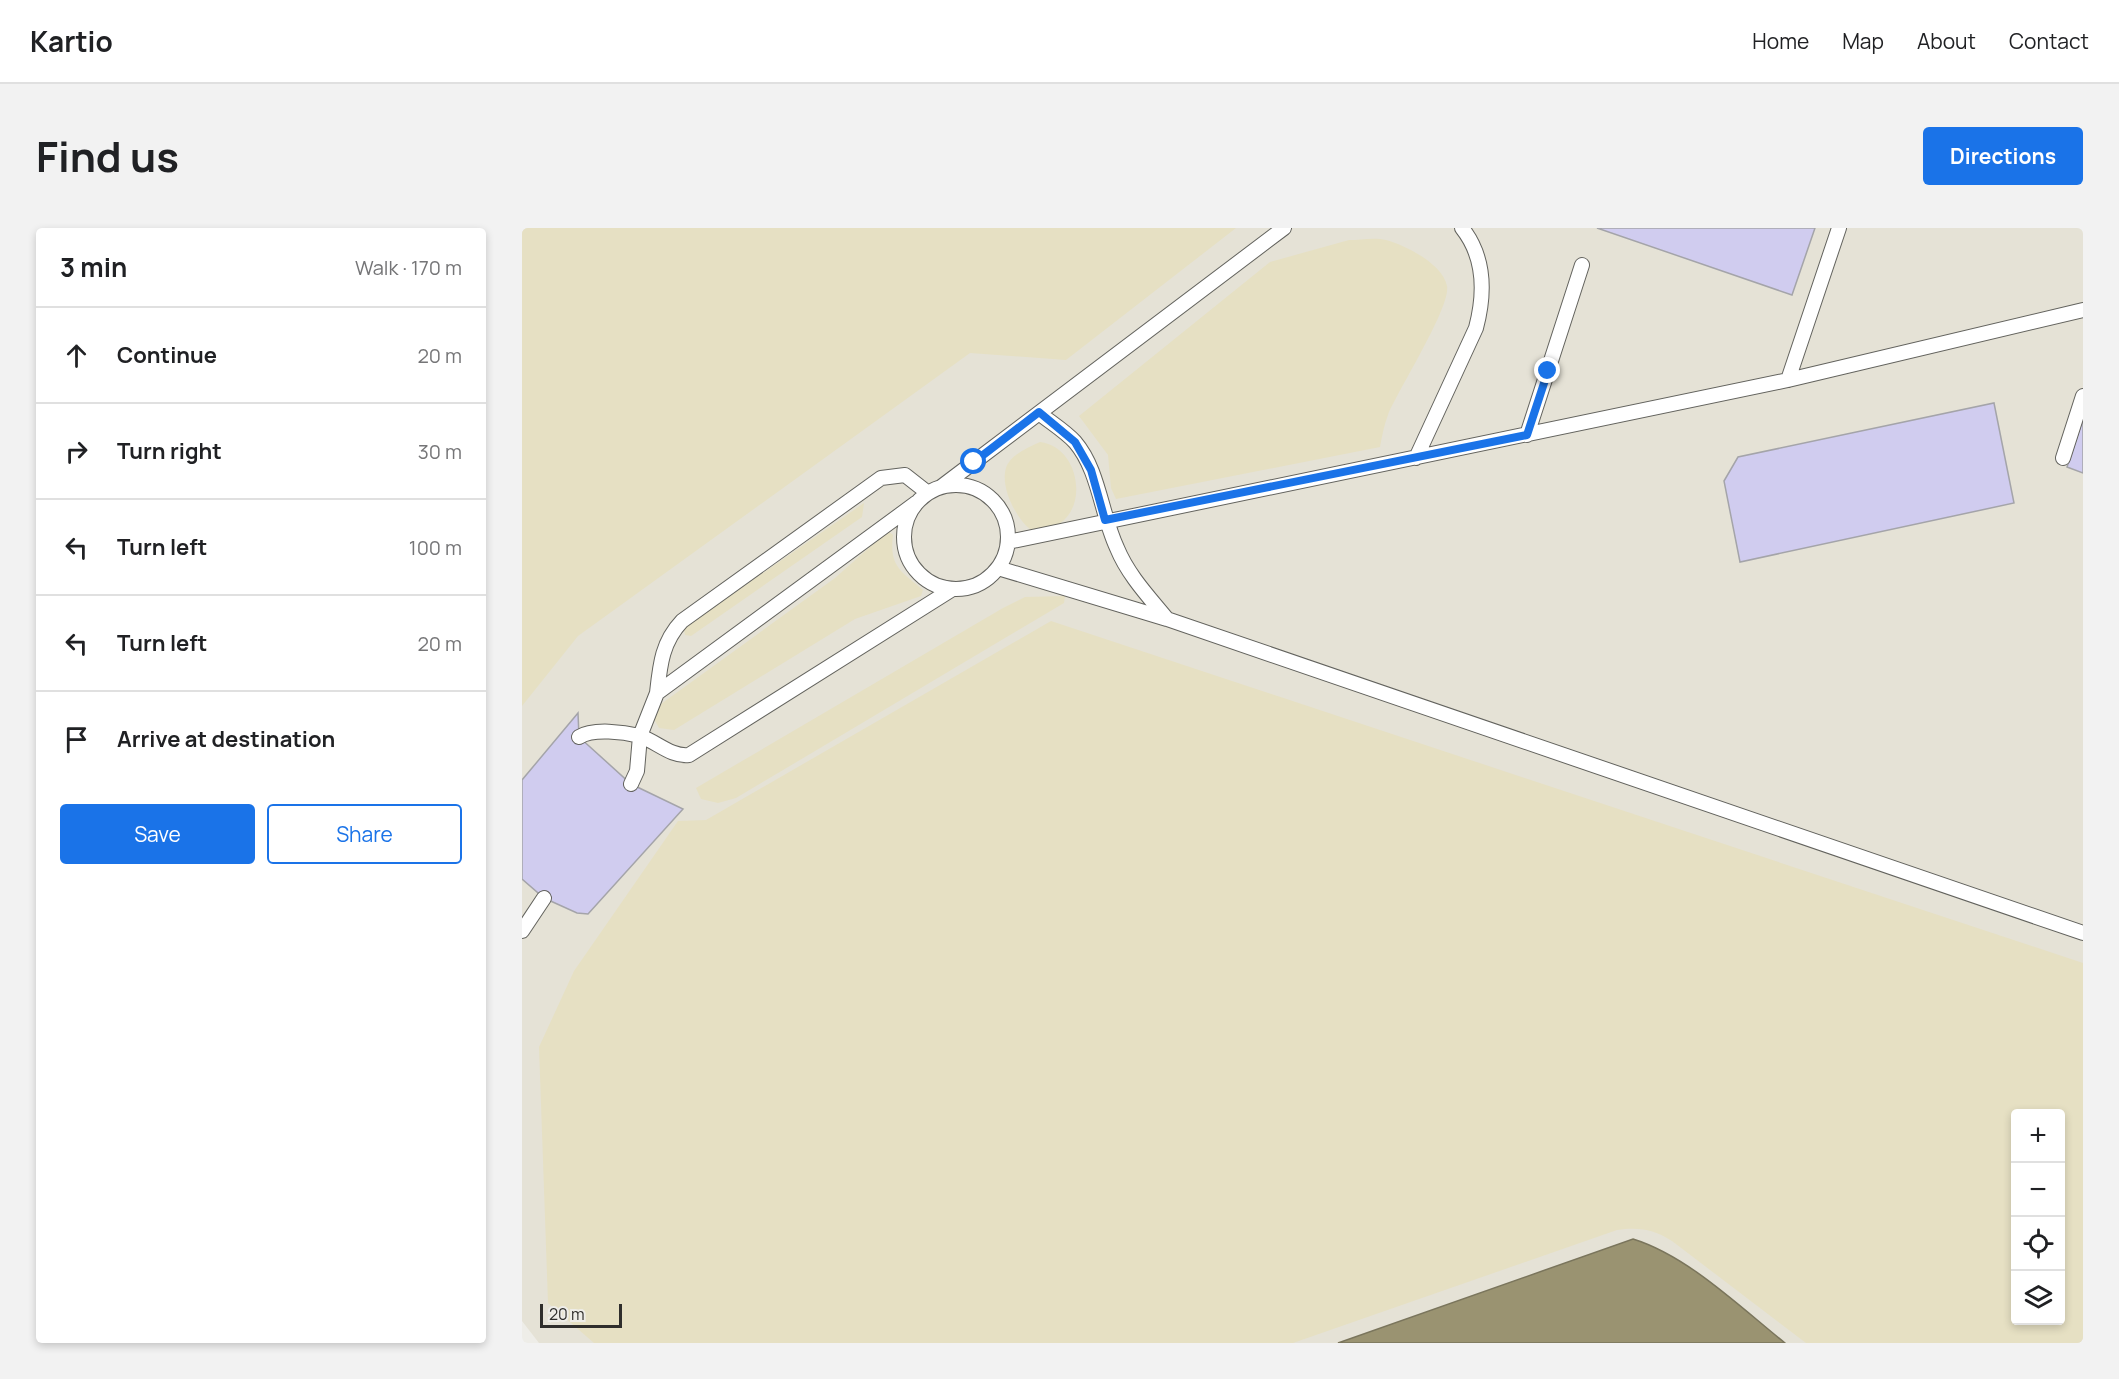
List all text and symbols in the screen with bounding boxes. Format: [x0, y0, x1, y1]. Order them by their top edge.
text: Kartio [30, 22, 113, 60]
text: Home [1752, 27, 1809, 55]
text: Map [1842, 27, 1884, 55]
text: About [1917, 27, 1976, 55]
text: Contact [2009, 27, 2089, 55]
text: Find us [36, 127, 179, 185]
button: Directions [1923, 127, 2083, 185]
text: 3 min [60, 249, 127, 285]
text: Walk · 170 m [355, 254, 462, 281]
icon: ahead [60, 339, 93, 372]
text: Continue [117, 340, 217, 370]
text: 20 m [417, 342, 462, 369]
route end [1534, 357, 1560, 383]
icon: right [60, 435, 93, 468]
text: Turn right [117, 436, 222, 466]
text: 30 m [418, 438, 462, 465]
route start [960, 448, 986, 474]
icon: left [60, 531, 93, 564]
text: Turn left [117, 532, 207, 562]
text: 100 m [409, 534, 462, 561]
icon: left [60, 627, 93, 660]
text: Turn left [117, 628, 207, 658]
text: 20 m [417, 630, 462, 657]
icon: arrive [60, 723, 93, 756]
text: Arrive at destination [117, 724, 335, 754]
button: Save [60, 804, 255, 864]
button: Share [267, 804, 462, 864]
map controls [2011, 1109, 2065, 1325]
button: + [2011, 1109, 2065, 1163]
button: − [2011, 1163, 2065, 1217]
button: locate [2011, 1217, 2065, 1271]
button: layers [2011, 1271, 2065, 1325]
scale bar [540, 1301, 622, 1328]
text: 20 m [549, 1303, 585, 1325]

